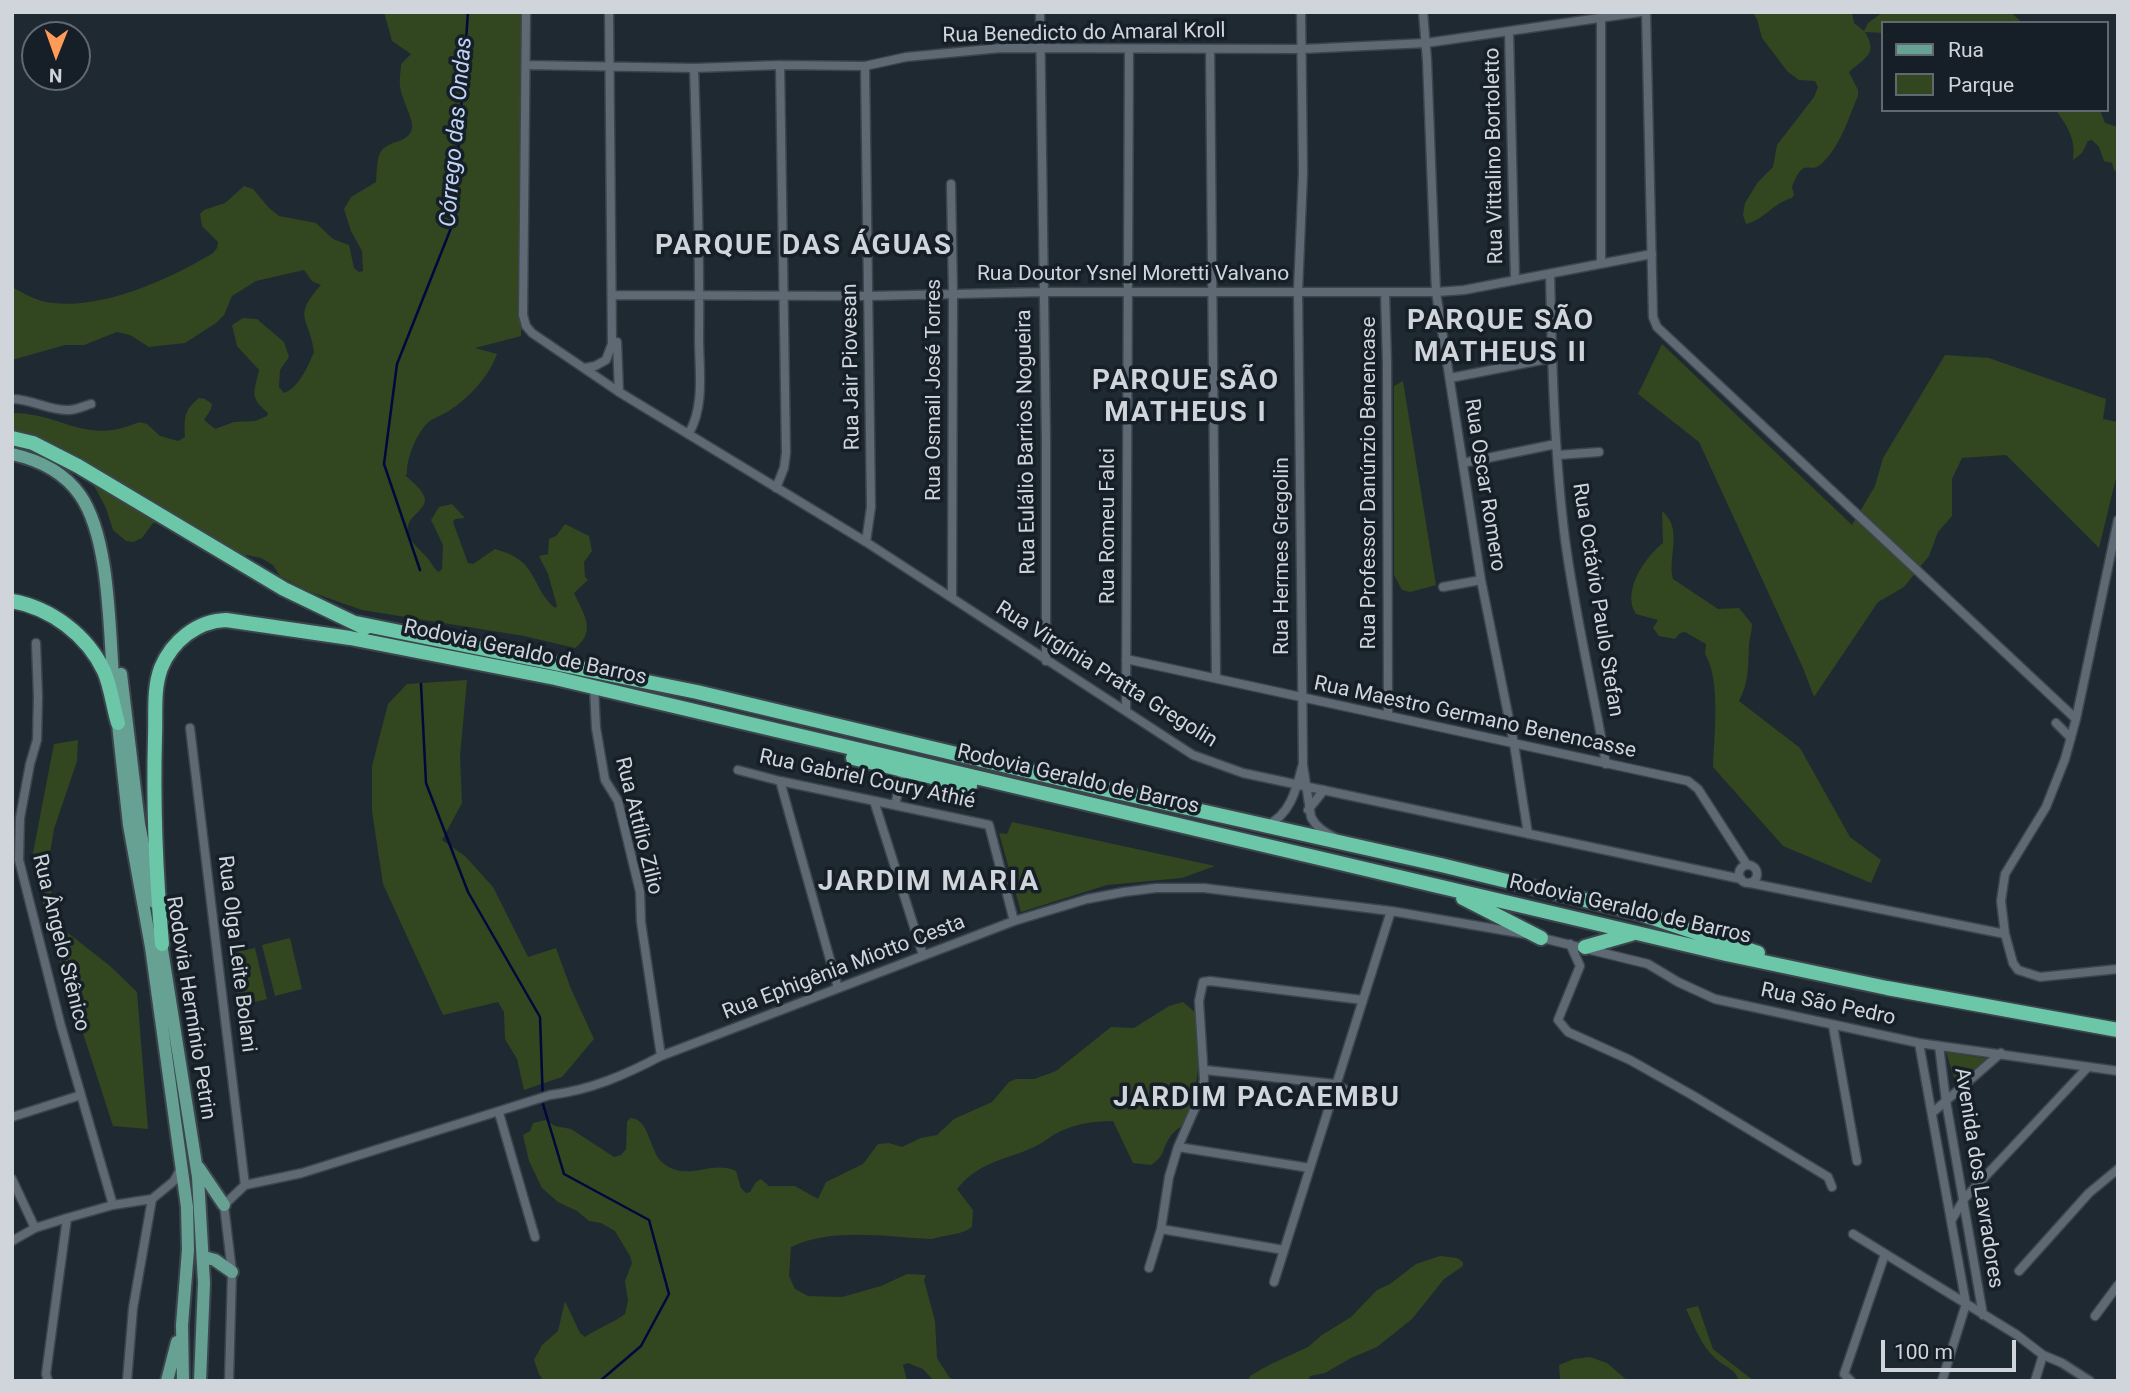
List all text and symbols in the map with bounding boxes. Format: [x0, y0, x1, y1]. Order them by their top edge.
street label: Rua Benedicto do Amaral Kroll [942, 19, 1226, 49]
north arrow [21, 21, 91, 91]
legend [1882, 21, 2109, 112]
water label: Córrego das Ondas [435, 36, 479, 228]
text: Rua [1948, 38, 1984, 62]
street label: Rua Vittalino Bortoletto [1481, 47, 1509, 265]
text: N [49, 64, 63, 87]
text: Parque [1948, 73, 2014, 97]
district label: PARQUE DAS ÁGUAS [657, 230, 951, 264]
street label: Rua Doutor Ysnel Moretti Valvano [977, 262, 1289, 288]
street label: Rua Osmail José Torres [922, 279, 948, 501]
street label: Rua Jair Piovesan [838, 283, 866, 451]
district label: PARQUE SÃO MATHEUS II [1408, 305, 1594, 371]
street label: Rua Eulálio Barrios Nogueira [1012, 309, 1042, 575]
street label: Rua Professor Danúnzio Benencase [1357, 316, 1383, 650]
district label: PARQUE SÃO MATHEUS I [1093, 365, 1279, 431]
street label: Rua Oscar Romero [1458, 397, 1510, 573]
street label: Rua Romeu Falci [1096, 448, 1122, 604]
street label: Rua Hermes Gregolin [1270, 457, 1296, 655]
street label: Rua Octávio Paulo Stefan [1566, 481, 1628, 719]
street label: Rua Virgínia Pratta Gregolin [991, 596, 1221, 754]
street label: Rodovia Geraldo de Barros [401, 615, 649, 691]
street label: Rua Maestro Germano Benencasse [1312, 671, 1638, 765]
street label: Rodovia Geraldo de Barros [954, 740, 1202, 820]
street label: Rua Gabriel Coury Athié [757, 745, 977, 815]
street label: Rua Attílio Zilio [609, 755, 667, 897]
street label: Rua Ângelo Stênico [26, 852, 94, 1034]
street label: Rua Olga Leite Bolani [211, 854, 261, 1054]
district label: JARDIM MARIA [819, 866, 1039, 900]
street label: Rodovia Geraldo de Barros [1506, 870, 1754, 950]
street label: Rodovia Hermínio Petrin [160, 894, 220, 1122]
street label: Rua Ephigênia Miotto Cesta [719, 910, 969, 1026]
street label: Rua São Pedro [1758, 978, 1898, 1032]
street label: Avenida dos Lavradores [1948, 1066, 2008, 1290]
district label: JARDIM PACAEMBU [1115, 1082, 1399, 1116]
scale bar [1885, 1326, 2020, 1370]
text: 100 m [1894, 1340, 1953, 1364]

